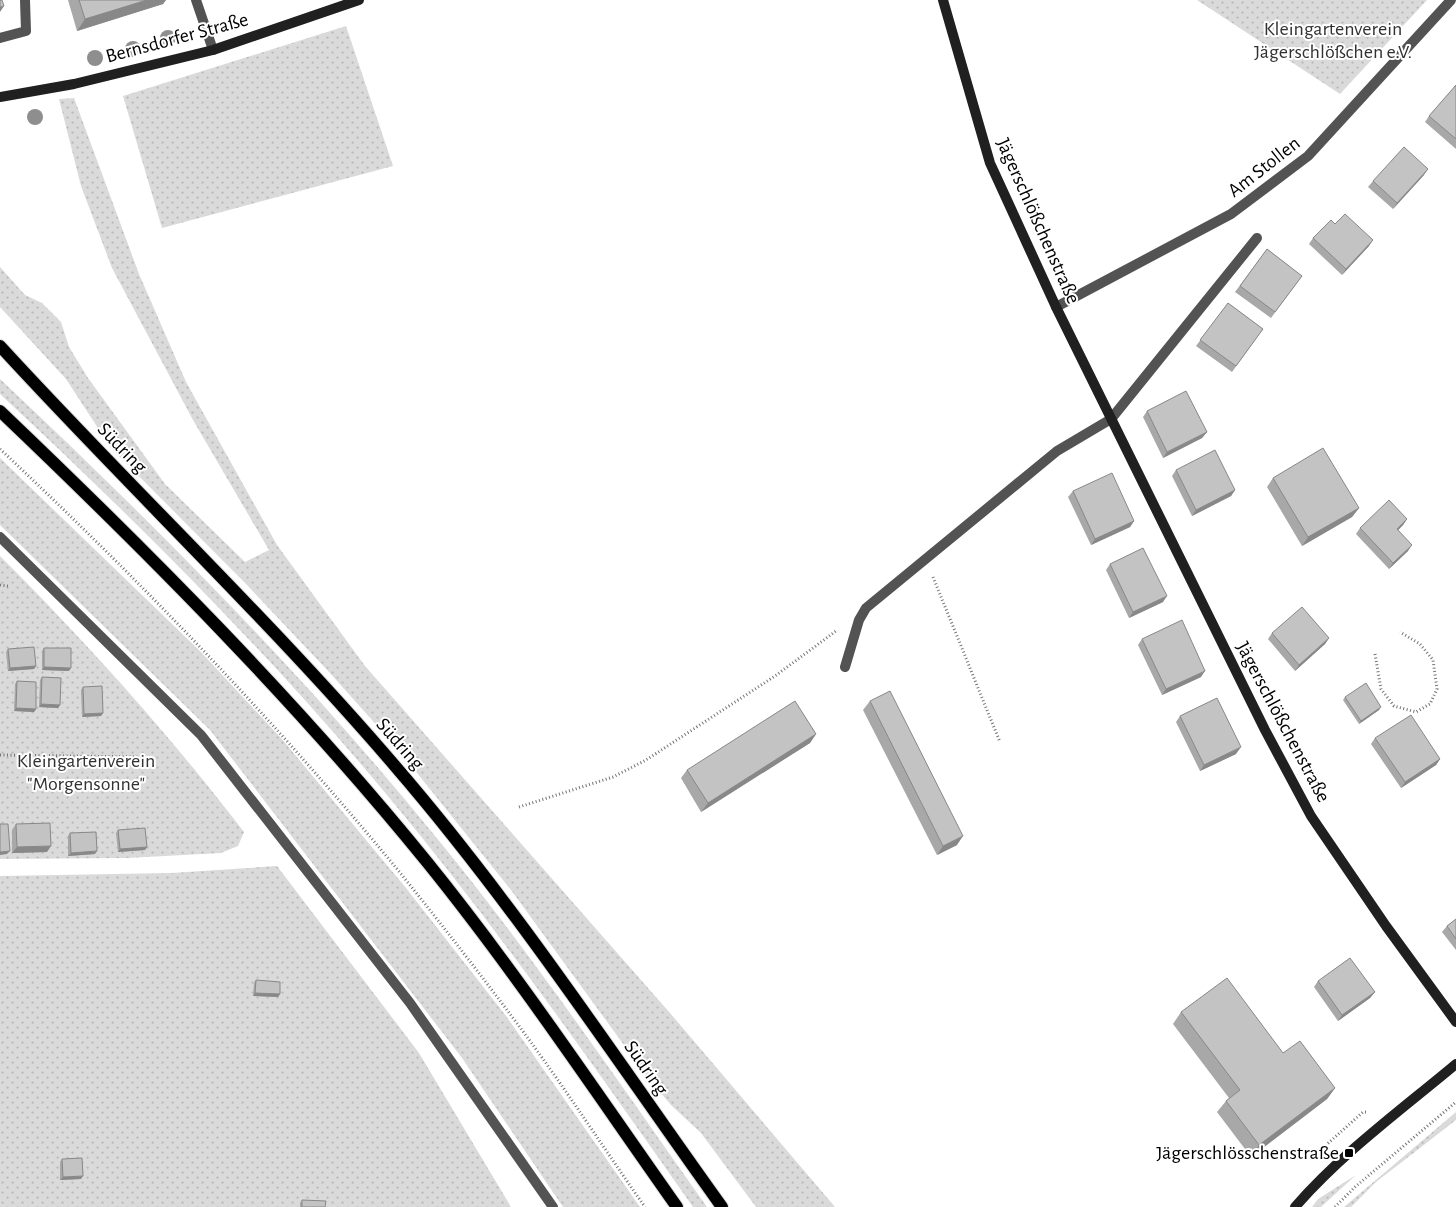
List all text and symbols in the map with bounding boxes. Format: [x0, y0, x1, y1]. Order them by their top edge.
street label: Bernsdorfer Straße [104, 9, 250, 67]
park label: Kleingartenverein Jägerschlößchen e.V. [1254, 19, 1412, 62]
street label: Am Stollen [1224, 133, 1304, 201]
street label: Jägerschlößchenstraße [992, 135, 1084, 307]
street label: Südring [94, 419, 151, 477]
street label: Jägerschlößchenstraße [1232, 638, 1334, 806]
street label: Südring [372, 714, 428, 774]
park label: Kleingartenverein "Morgensonne" [17, 751, 155, 794]
street label: Südring [620, 1037, 672, 1099]
place label: Jägerschlösschenstraße [1156, 1143, 1339, 1163]
marker: Jägerschlösschenstraße [1343, 1147, 1355, 1159]

